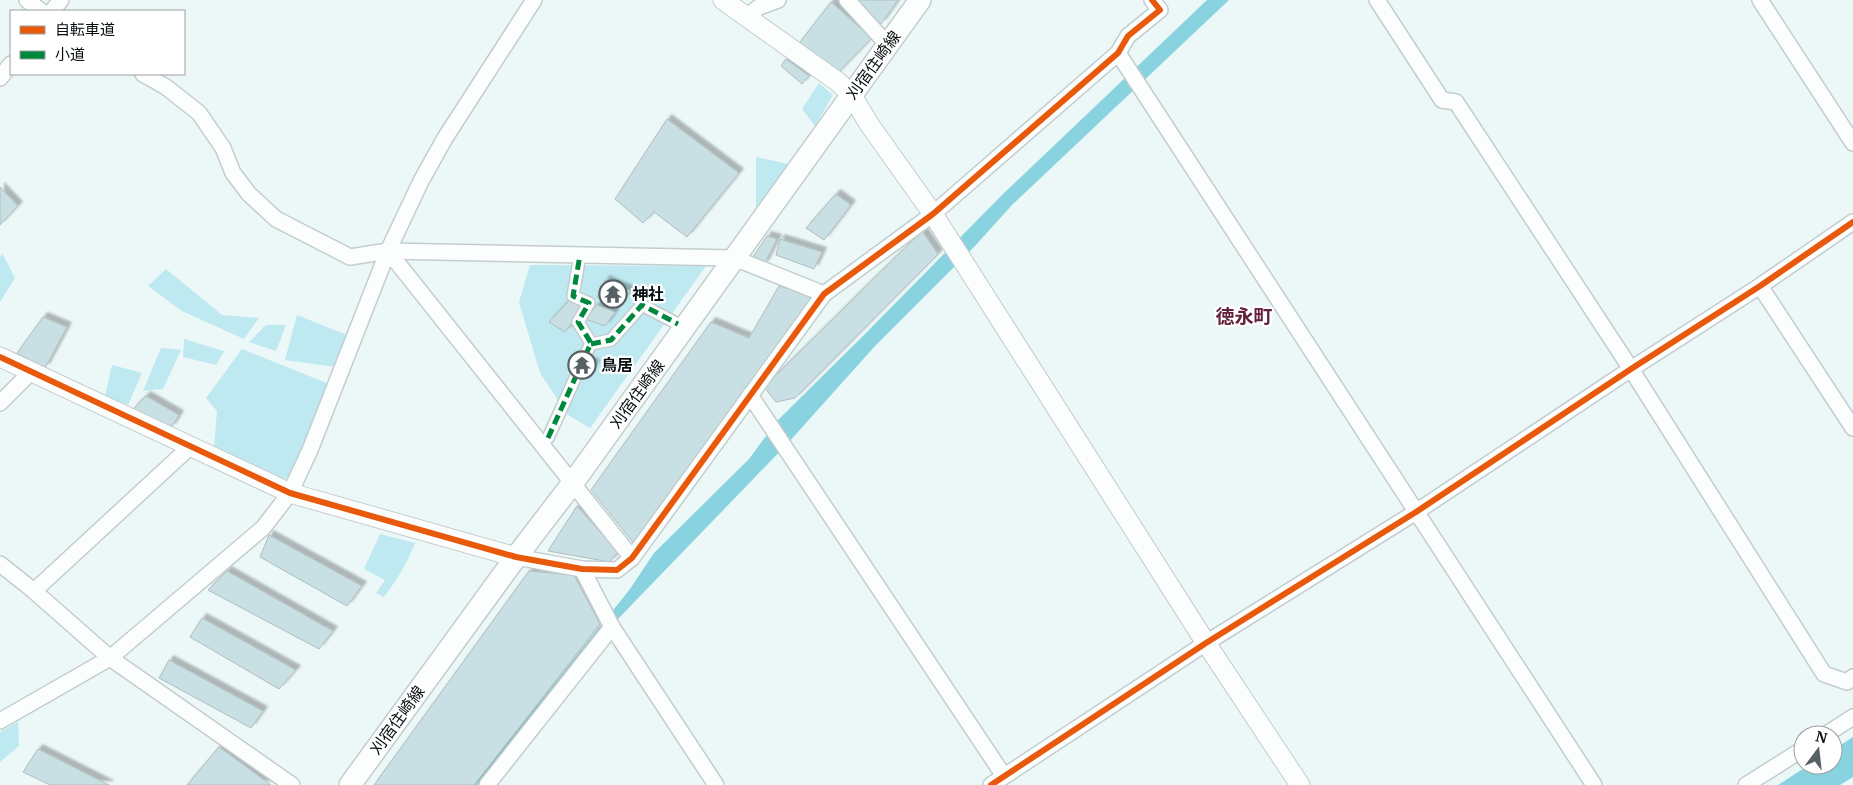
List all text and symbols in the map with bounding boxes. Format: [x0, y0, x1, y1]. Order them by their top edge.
legend [10, 10, 185, 75]
text: 自転車道 [55, 20, 115, 39]
street label: 刈宿住崎線 [841, 27, 905, 103]
text: 小道 [55, 45, 85, 64]
temple icon: 神社 [598, 279, 628, 309]
place label: 神社 [632, 284, 664, 304]
district label: 徳永町 [1215, 304, 1273, 328]
temple icon: 鳥居 [567, 350, 597, 380]
place label: 鳥居 [601, 355, 633, 375]
street label: 刈宿住崎線 [605, 356, 669, 432]
street label: 刈宿住崎線 [365, 682, 429, 758]
north arrow [1793, 725, 1843, 775]
text: N [1814, 727, 1829, 748]

